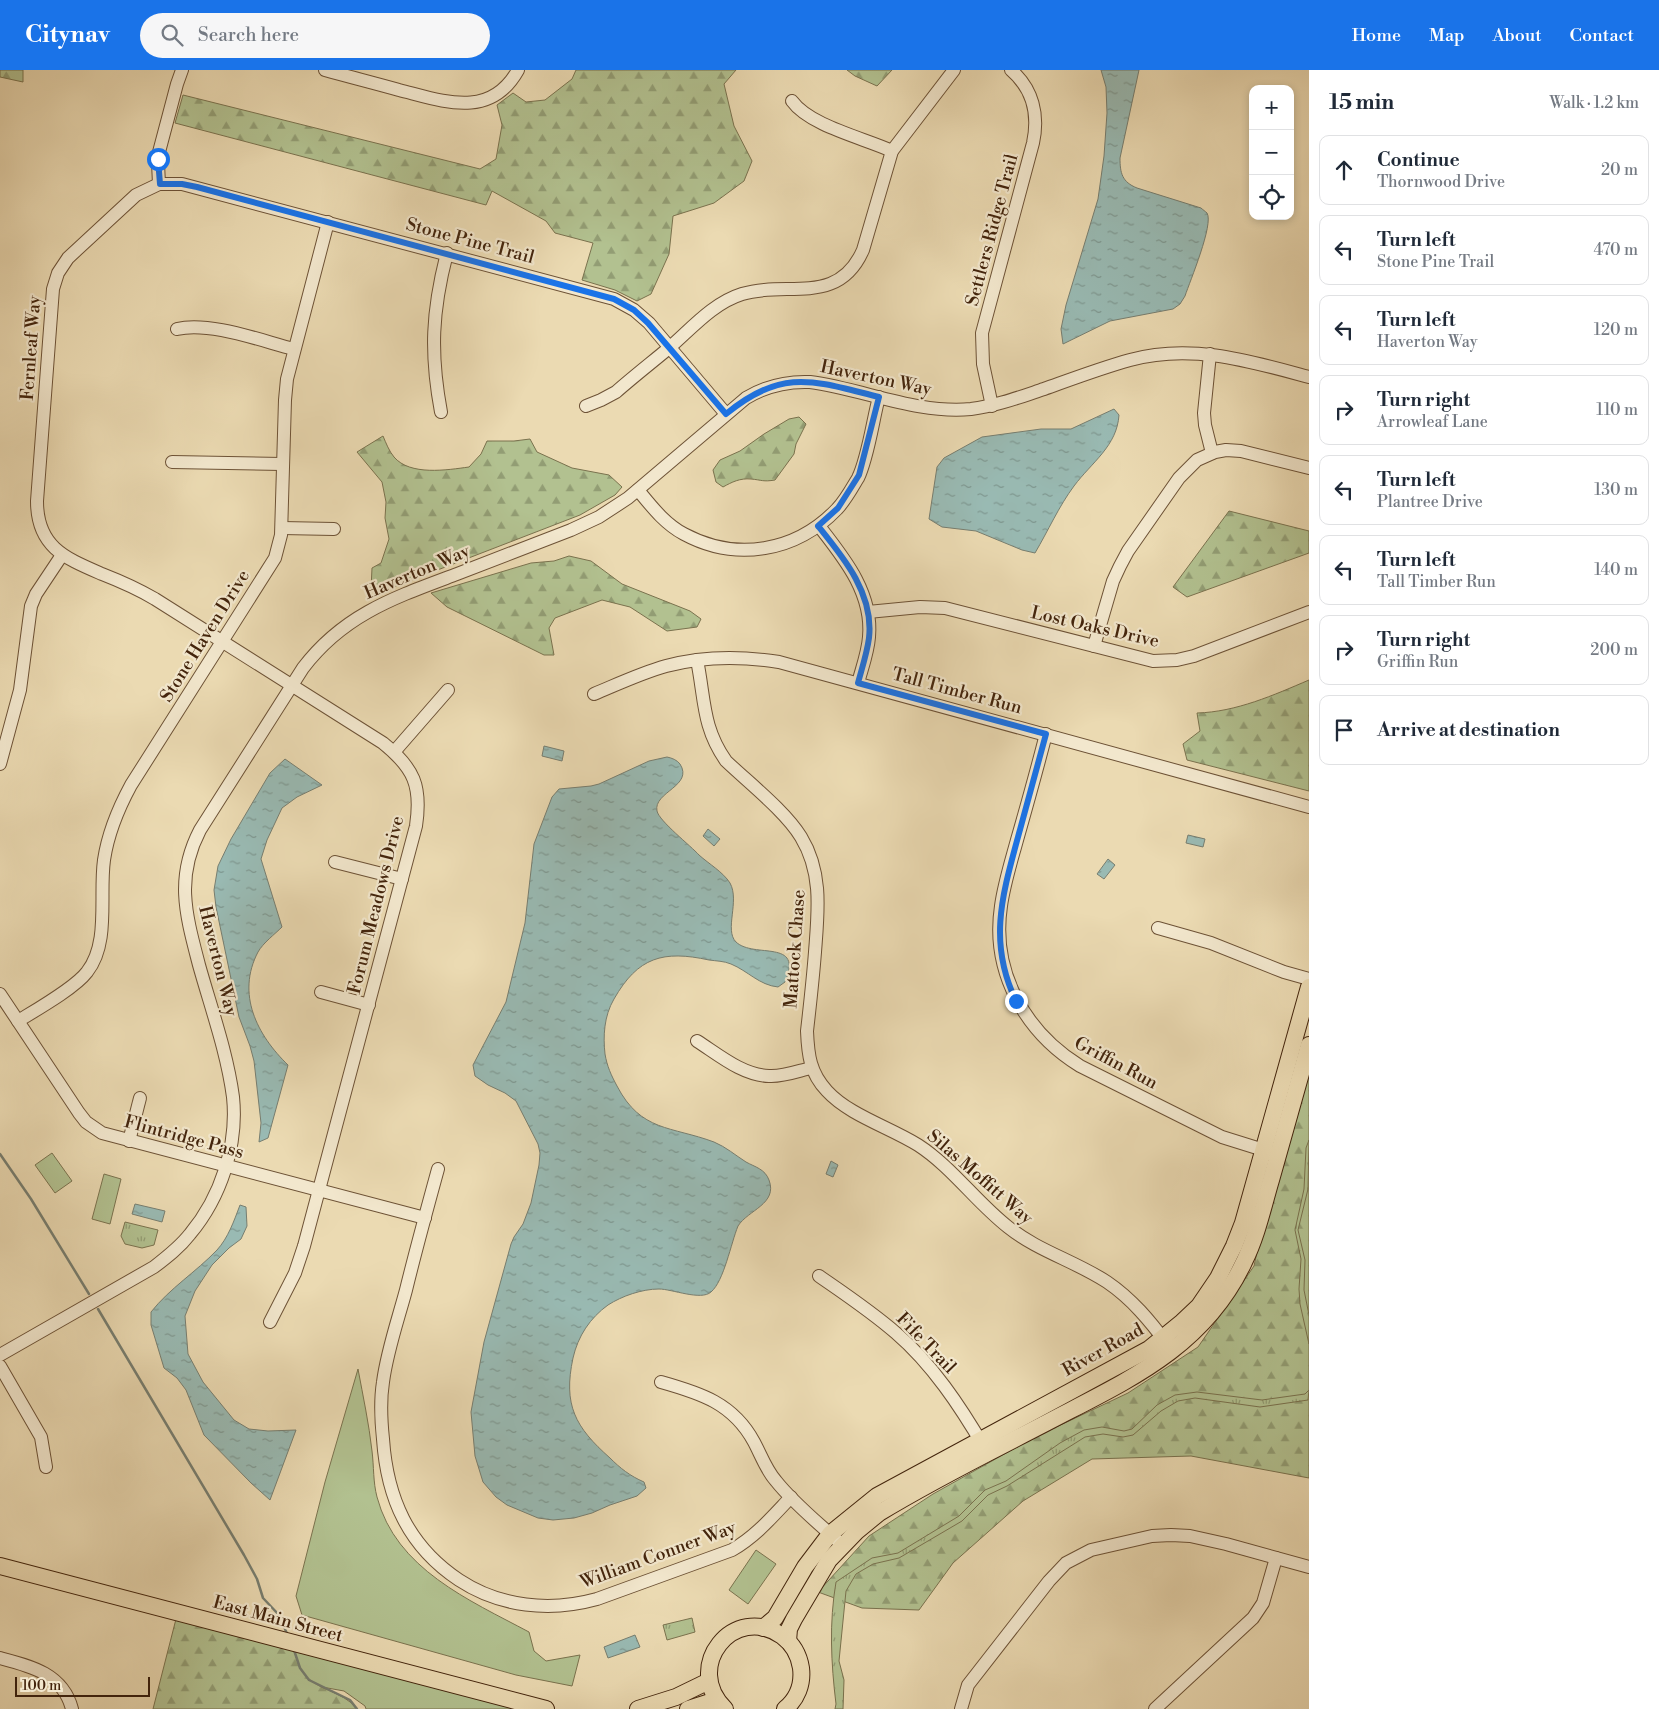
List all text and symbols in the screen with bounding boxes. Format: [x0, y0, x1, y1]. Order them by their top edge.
search box [140, 13, 490, 58]
text: Citynav [25, 20, 110, 50]
icon: search [158, 21, 186, 49]
text: Search here [198, 23, 299, 47]
text: Home [1352, 24, 1401, 47]
text: Map [1429, 24, 1465, 47]
text: About [1493, 24, 1542, 47]
text: Contact [1570, 24, 1634, 47]
map controls [1249, 85, 1294, 220]
button: + [1249, 85, 1294, 130]
text: 15 min [1329, 90, 1394, 116]
text: Walk · 1.2 km [1550, 93, 1639, 113]
button: − [1249, 130, 1294, 175]
route start [147, 148, 170, 171]
text: Continue [1377, 148, 1460, 172]
street label: Settlers Ridge Trail [961, 151, 1024, 309]
icon: ahead [1330, 156, 1358, 184]
text: 20 m [1601, 160, 1638, 180]
text: Thornwood Drive [1377, 172, 1505, 192]
button: locate [1249, 175, 1294, 220]
street label: Stone Pine Trail [403, 213, 537, 269]
text: Turn left [1377, 228, 1456, 252]
icon: left [1330, 236, 1358, 264]
text: 470 m [1594, 240, 1638, 260]
text: Stone Pine Trail [1377, 252, 1494, 272]
street label: Fernleaf Way [16, 295, 46, 401]
text: Turn left [1377, 308, 1456, 332]
icon: left [1330, 316, 1358, 344]
text: 120 m [1594, 320, 1638, 340]
text: Haverton Way [1377, 332, 1477, 352]
street label: Haverton Way [818, 355, 934, 401]
text: Turn right [1377, 388, 1470, 412]
icon: right [1330, 396, 1358, 424]
text: 110 m [1596, 400, 1638, 420]
text: Arrowleaf Lane [1377, 412, 1488, 432]
text: Turn left [1377, 468, 1456, 492]
icon: left [1330, 476, 1358, 504]
text: 130 m [1594, 480, 1638, 500]
text: Plantree Drive [1377, 492, 1483, 512]
street label: Haverton Way [360, 539, 474, 605]
text: Turn left [1377, 548, 1456, 572]
icon: left [1330, 556, 1358, 584]
text: 140 m [1594, 560, 1638, 580]
street label: Stone Haven Drive [155, 566, 255, 706]
text: Tall Timber Run [1377, 572, 1496, 592]
street label: Lost Oaks Drive [1029, 601, 1161, 653]
text: Turn right [1377, 628, 1470, 652]
icon: right [1330, 636, 1358, 664]
text: 200 m [1590, 640, 1638, 660]
text: Griffin Run [1377, 652, 1458, 672]
street label: Tall Timber Run [889, 663, 1025, 719]
icon: arrive [1330, 716, 1358, 744]
text: Arrive at destination [1377, 718, 1560, 742]
street label: Forum Meadows Drive [343, 813, 409, 997]
street label: Mattock Chase [779, 889, 811, 1009]
street label: Haverton Way [193, 903, 243, 1019]
route end [1005, 990, 1028, 1013]
street label: Griffin Run [1070, 1031, 1162, 1095]
street label: Flintridge Pass [122, 1110, 246, 1164]
street label: Silas Moffitt Way [922, 1125, 1038, 1230]
street label: Fife Trail [891, 1307, 961, 1379]
street label: River Road [1058, 1318, 1148, 1382]
street label: William Conner Way [576, 1516, 739, 1594]
street label: East Main Street [210, 1591, 346, 1648]
scale bar [15, 1674, 150, 1697]
text: 100 m [22, 1677, 61, 1695]

